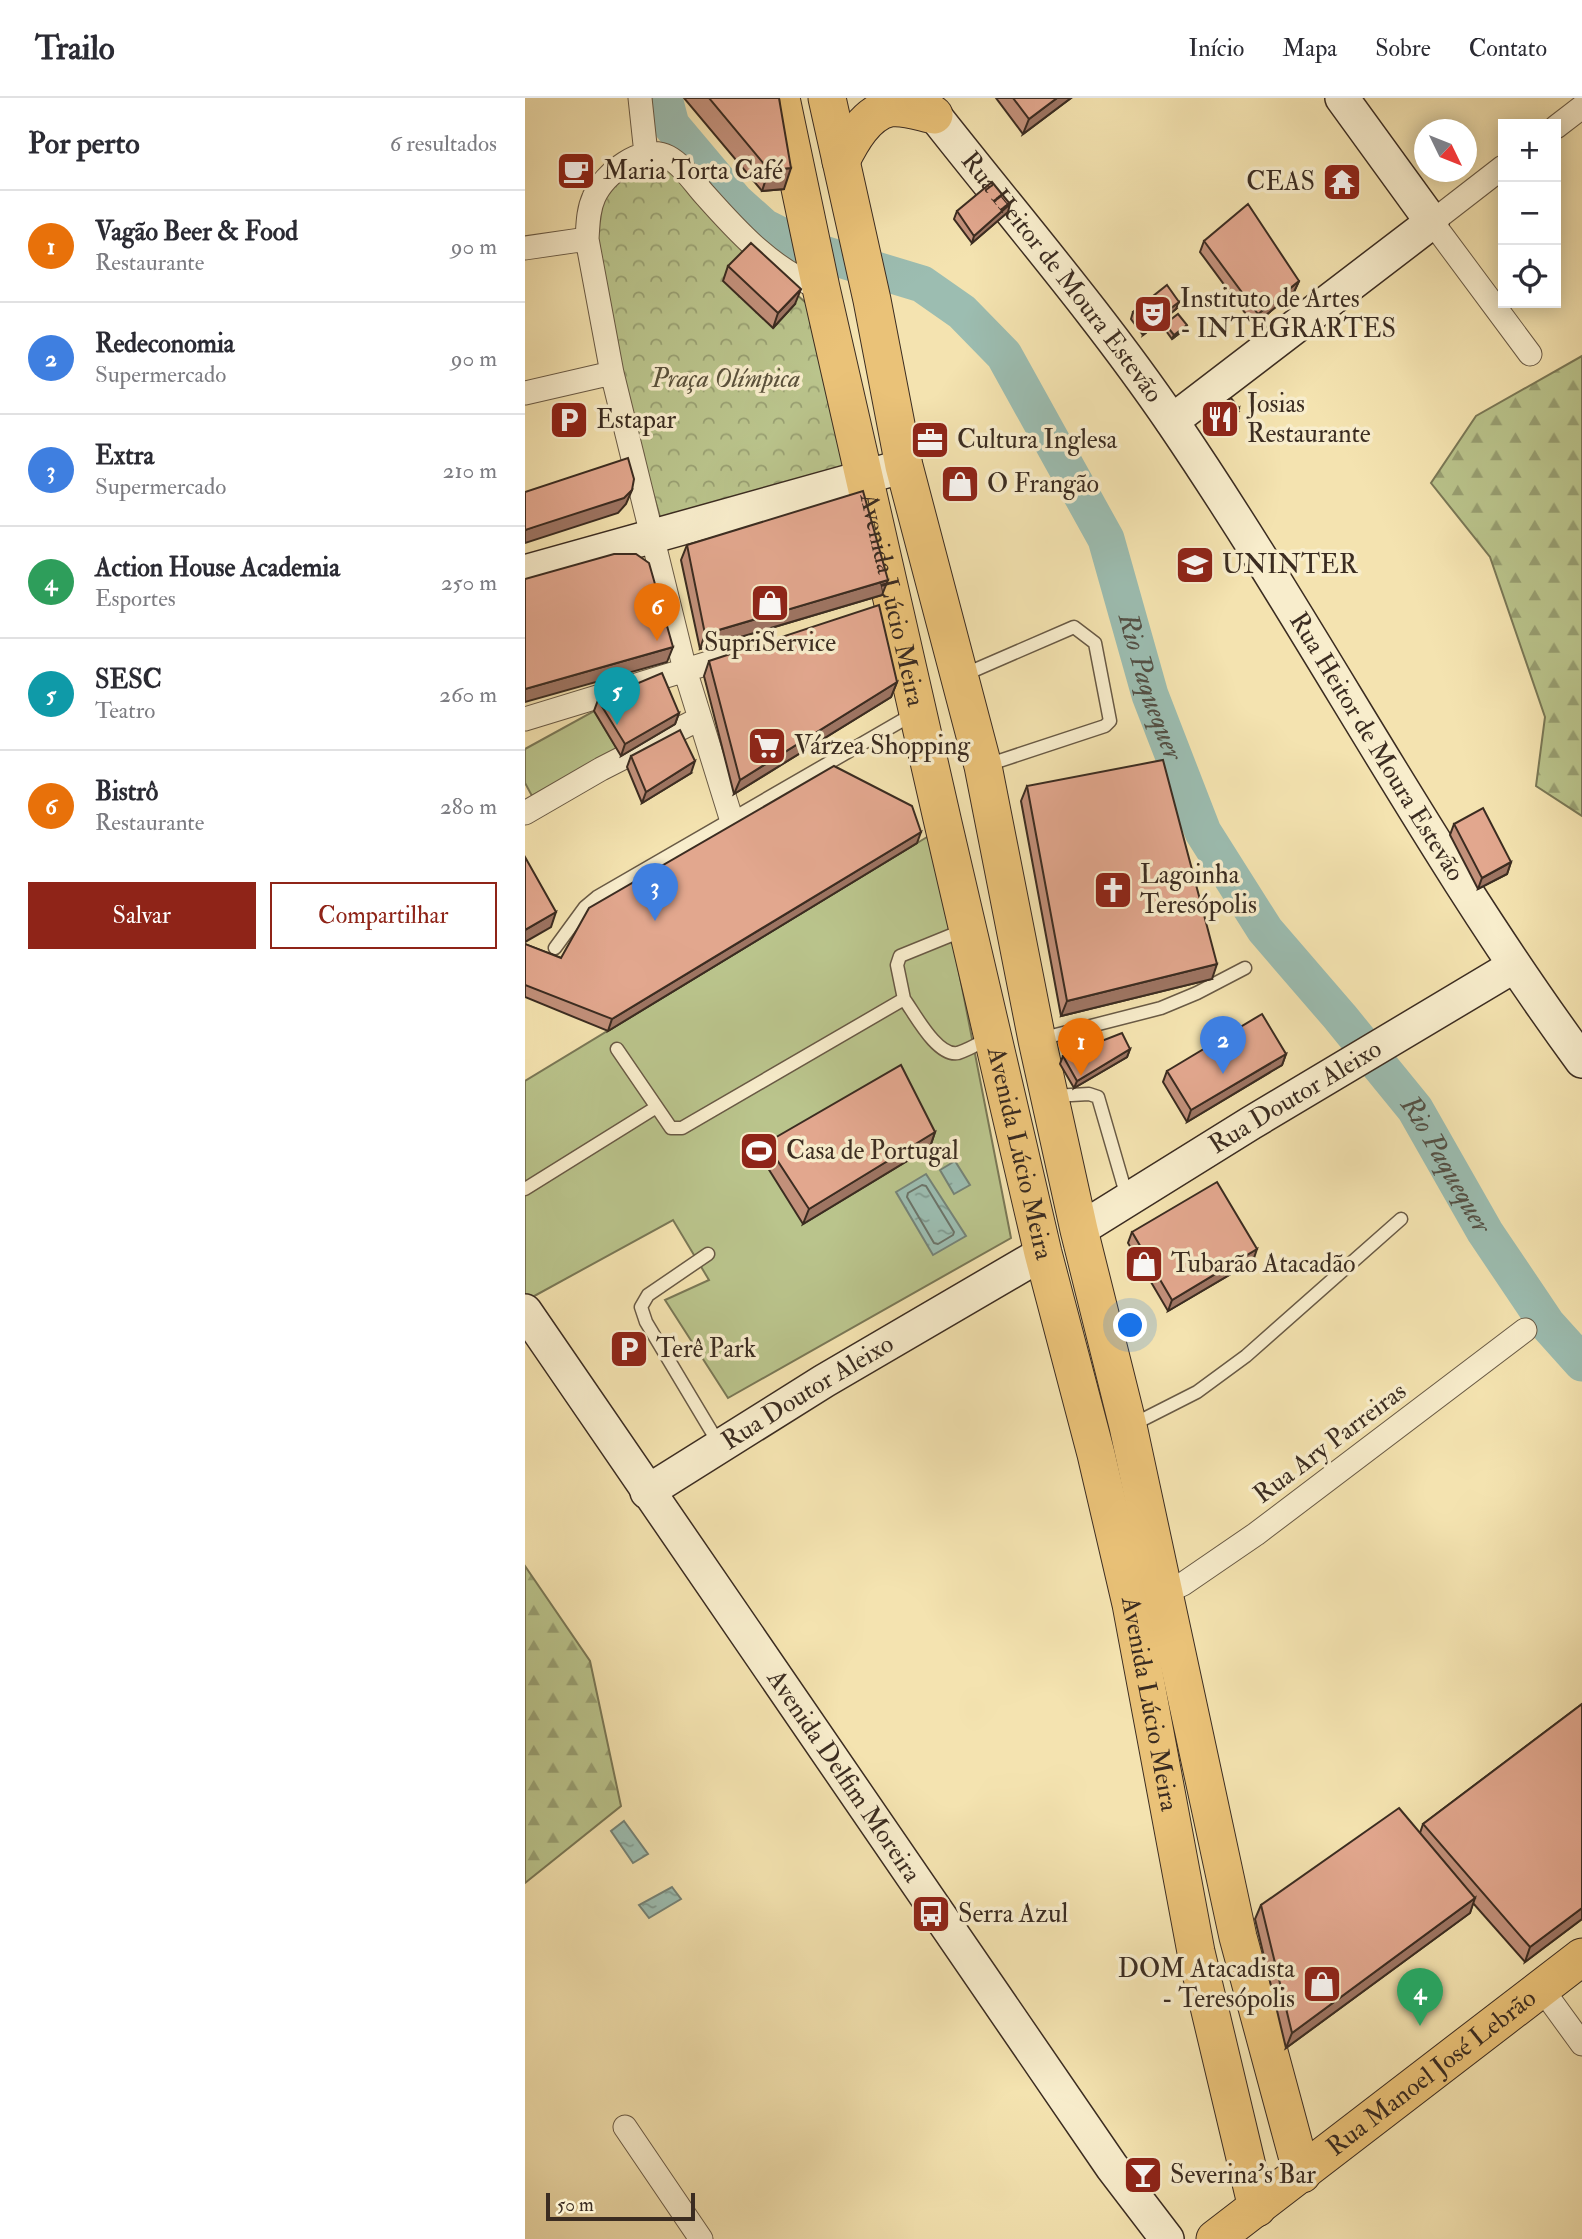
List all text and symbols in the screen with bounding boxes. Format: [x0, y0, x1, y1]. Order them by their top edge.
text: Trailo [35, 28, 115, 69]
text: Início [1188, 33, 1244, 64]
text: Mapa [1282, 33, 1337, 64]
text: Sobre [1375, 33, 1431, 64]
text: Contato [1469, 33, 1547, 64]
north arrow [1414, 119, 1477, 182]
map controls [1498, 119, 1561, 308]
button: + [1498, 119, 1561, 182]
text: Por perto [28, 125, 140, 162]
text: 6 resultados [390, 129, 497, 158]
street label: Rua Heitor de Moura Estevão [954, 145, 1170, 409]
cafe icon: Maria Torta Café [555, 150, 597, 192]
place label: Maria Torta Café [603, 155, 783, 187]
temple icon: CEAS [1321, 161, 1363, 203]
place label: CEAS [1246, 166, 1315, 198]
button: − [1498, 182, 1561, 245]
text: Vagão Beer & Food [95, 216, 298, 248]
text: 1 [47, 232, 55, 261]
text: 90 m [451, 232, 497, 261]
button: locate [1498, 245, 1561, 308]
text: Restaurante [95, 248, 204, 277]
place label: Instituto de Artes - INTEGRARTES [1180, 283, 1396, 345]
theatre icon: Instituto de Artes - INTEGRARTES [1132, 293, 1174, 335]
text: Redeconomia [95, 328, 235, 360]
text: 2 [45, 344, 57, 373]
text: 90 m [451, 344, 497, 373]
text: Supermercado [95, 360, 226, 389]
park label: Praça Olímpica [651, 363, 800, 395]
place label: Josias Restaurante [1246, 388, 1371, 450]
restaurant icon: Josias Restaurante [1199, 398, 1241, 440]
parking icon: Estapar [548, 399, 590, 441]
place label: Estapar [596, 404, 677, 437]
office icon: Cultura Inglesa [909, 419, 951, 461]
place label: Cultura Inglesa [957, 424, 1118, 456]
text: Extra [95, 440, 154, 472]
text: 3 [47, 456, 55, 485]
text: 210 m [443, 456, 497, 485]
shop icon: O Frangão [939, 463, 981, 505]
place label: O Frangão [987, 468, 1099, 500]
text: Supermercado [95, 472, 226, 501]
street label: Avenida Lúcio Meira [852, 489, 932, 710]
school or university icon: UNINTER [1174, 544, 1216, 586]
place label: UNINTER [1222, 549, 1359, 581]
text: Action House Academia [95, 552, 340, 584]
text: 4 [45, 568, 57, 597]
text: 250 m [441, 568, 497, 597]
shop icon: SupriService [749, 582, 791, 624]
pin: 6 [634, 583, 680, 641]
text: Esportes [95, 584, 176, 613]
street label: Rua Heitor de Moura Estevão [1282, 606, 1472, 887]
water label: Rio Paquequer [1110, 608, 1192, 766]
place label: SupriService [704, 627, 836, 660]
text: SESC [95, 664, 162, 696]
pin: 5 [594, 667, 640, 725]
text: 5 [46, 680, 56, 709]
text: 260 m [439, 680, 497, 709]
text: Teatro [95, 696, 155, 725]
supermarket icon: Várzea Shopping [746, 725, 788, 767]
place label: Várzea Shopping [794, 730, 971, 763]
text: Bistrô [95, 776, 158, 808]
text: 6 [45, 792, 57, 821]
text: 280 m [440, 792, 497, 821]
text: Restaurante [95, 808, 204, 837]
place label: Lagoinha Teresópolis [1140, 859, 1257, 922]
pin: 3 [632, 863, 678, 921]
church icon: Lagoinha Teresópolis [1092, 869, 1134, 911]
button: Salvar [28, 882, 256, 949]
button: Compartilhar [270, 882, 497, 949]
pin: 2 [1200, 1016, 1246, 1074]
pin: 1 [1058, 1018, 1104, 1076]
street label: Rua Doutor Aleixo [1203, 1033, 1387, 1161]
street label: Avenida Lúcio Meira [979, 1043, 1060, 1264]
water label: Rio Paquequer [1393, 1087, 1500, 1241]
sports icon: Casa de Portugal [738, 1130, 780, 1172]
place label: Casa de Portugal [786, 1135, 959, 1167]
shop icon: Tubarão Atacadão [1123, 1243, 1165, 1285]
place label: Tubarão Atacadão [1171, 1248, 1356, 1280]
your location [1113, 1308, 1147, 1342]
parking icon: Terê Park [608, 1328, 650, 1370]
street label: Rua Doutor Aleixo [716, 1328, 899, 1457]
place label: Terê Park [656, 1333, 757, 1365]
street label: Rua Ary Parreiras [1247, 1375, 1413, 1511]
street label: Avenida Lúcio Meira [1114, 1593, 1185, 1814]
street label: Avenida Delfim Moreira [759, 1663, 928, 1889]
bus stop icon: Serra Azul [910, 1893, 952, 1935]
place label: Serra Azul [958, 1898, 1068, 1930]
place label: DOM Atacadista - Teresópolis [1118, 1953, 1295, 2016]
shop icon: DOM Atacadista - Teresópolis [1301, 1963, 1343, 2005]
pin: 4 [1397, 1968, 1443, 2026]
street label: Rua Manoel José Lebrão [1320, 1982, 1543, 2163]
bar icon: Severina's Bar [1122, 2154, 1164, 2196]
place label: Severina's Bar [1170, 2159, 1316, 2191]
scale bar [546, 2190, 695, 2222]
text: 50 m [557, 2193, 594, 2217]

